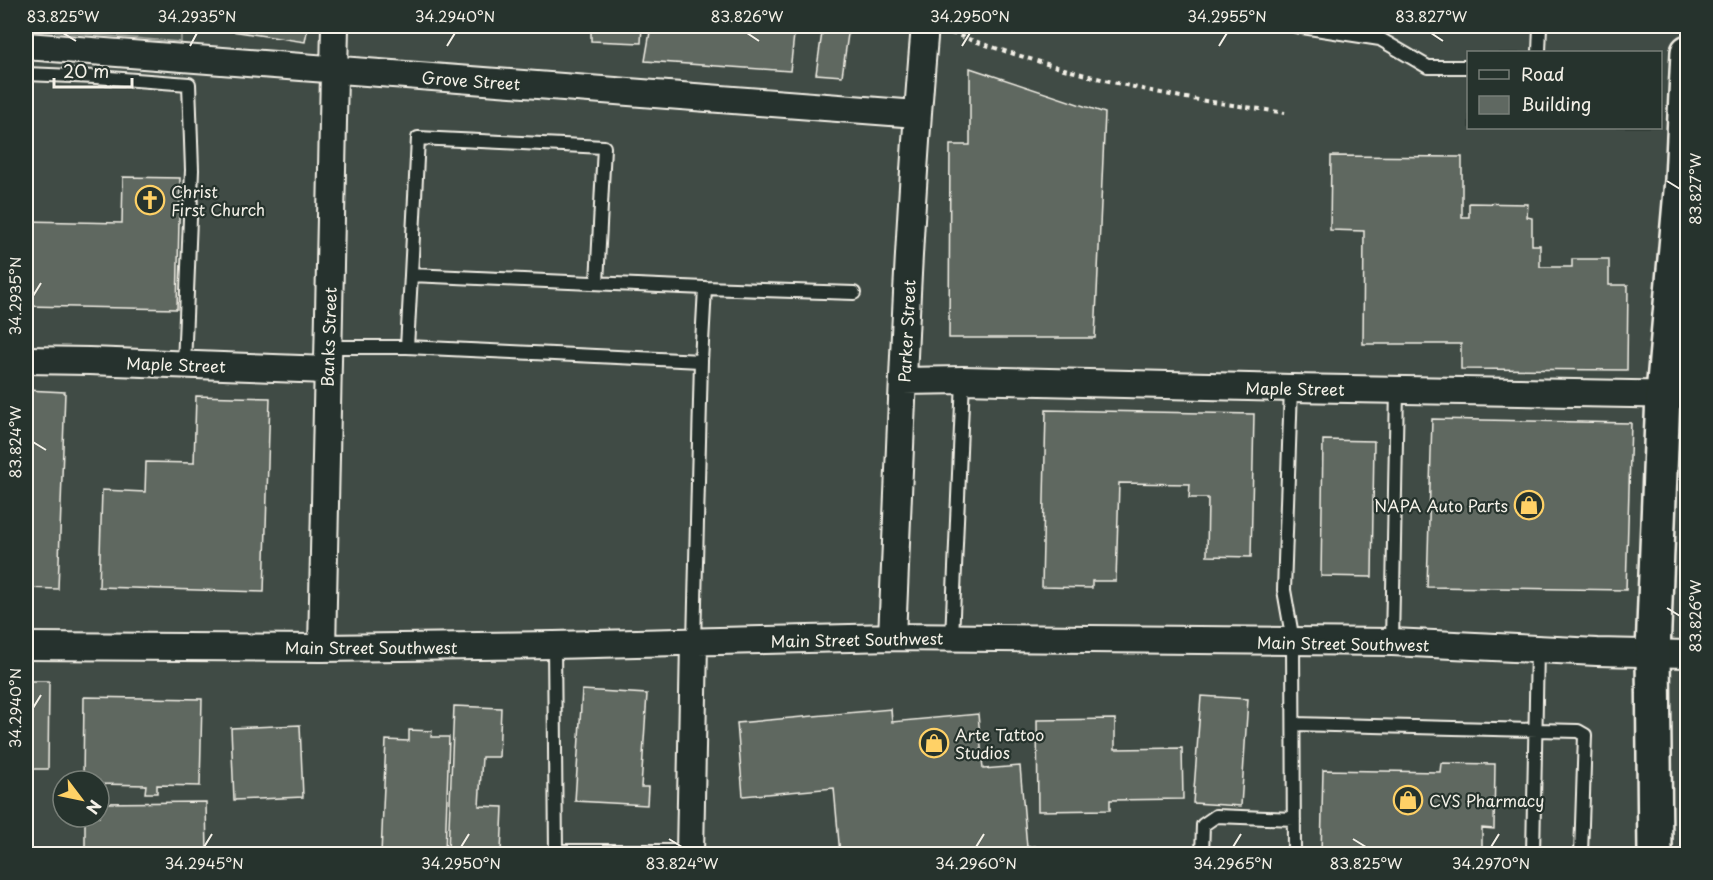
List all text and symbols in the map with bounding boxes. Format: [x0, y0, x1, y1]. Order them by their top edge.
text: 83.825°W [27, 4, 100, 27]
text: 34.2935°N [158, 4, 236, 27]
text: 34.2940°N [415, 4, 495, 27]
text: 83.826°W [711, 4, 784, 27]
text: 34.2950°N [930, 4, 1010, 27]
text: 34.2955°N [1187, 4, 1267, 27]
text: 83.827°W [1395, 4, 1468, 27]
scale bar [54, 51, 132, 89]
legend [1467, 51, 1662, 129]
text: 20 m [63, 57, 109, 84]
text: Road [1521, 60, 1565, 87]
street label: Grove Street [421, 65, 521, 95]
text: Building [1521, 90, 1591, 117]
text: 83.827°W [1683, 152, 1706, 225]
place label: Christ First Church [171, 179, 265, 221]
church icon: Christ First Church [134, 184, 166, 216]
text: 34.2935°N [3, 257, 26, 335]
street label: Parker Street [891, 278, 921, 383]
street label: Banks Street [314, 286, 342, 388]
street label: Maple Street [126, 350, 227, 378]
street label: Maple Street [1245, 375, 1345, 401]
text: 83.824°W [3, 405, 26, 478]
shop icon: NAPA Auto Parts [1513, 489, 1545, 521]
place label: NAPA Auto Parts [1374, 493, 1508, 517]
text: 83.826°W [1683, 579, 1706, 652]
street label: Main Street Southwest [771, 625, 943, 653]
street label: Main Street Southwest [1257, 629, 1429, 657]
street label: Main Street Southwest [285, 635, 457, 659]
text: 34.2940°N [3, 668, 26, 748]
place label: Arte Tattoo Studios [955, 722, 1044, 764]
shop icon: Arte Tattoo Studios [918, 727, 950, 759]
north arrow [51, 769, 111, 829]
shop icon: CVS Pharmacy [1392, 784, 1424, 816]
place label: CVS Pharmacy [1429, 788, 1544, 812]
text: N [81, 796, 108, 819]
text: 34.2945°N [164, 851, 244, 874]
text: 34.2950°N [421, 851, 501, 874]
text: 83.824°W [646, 851, 719, 874]
text: 34.2960°N [935, 851, 1017, 874]
text: 34.2965°N [1193, 851, 1273, 874]
text: 83.825°W [1330, 851, 1403, 874]
text: 34.2970°N [1452, 851, 1530, 874]

